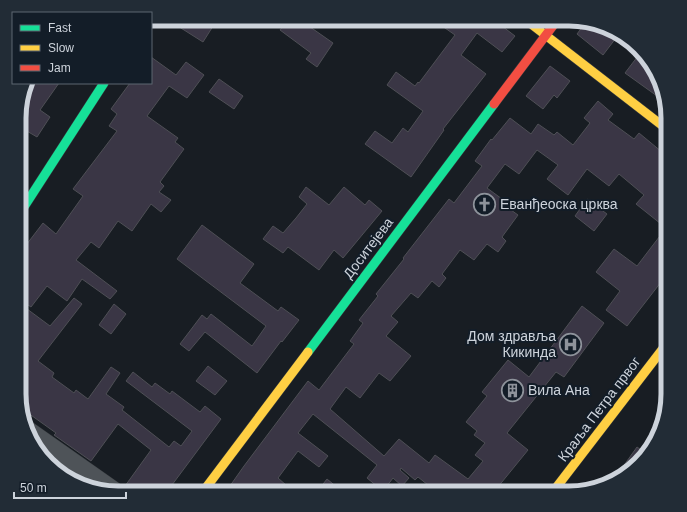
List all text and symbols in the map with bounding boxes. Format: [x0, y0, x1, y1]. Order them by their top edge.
legend [12, 12, 152, 84]
text: Fast [48, 21, 72, 35]
text: Slow [48, 41, 74, 55]
text: Jam [48, 61, 71, 75]
church icon: Еванђеоска црква [472, 191, 498, 217]
place label: Еванђеоска црква [500, 196, 618, 212]
street label: Доситејева [340, 214, 396, 282]
place label: Дом здравља Кикинда [467, 328, 556, 360]
hospital icon: Дом здравља Кикинда [558, 331, 584, 357]
street label: Краља Петра првог [554, 354, 644, 464]
building icon: Вила Ана [500, 377, 526, 403]
place label: Вила Ана [528, 382, 590, 398]
scale bar [14, 474, 126, 500]
text: 50 m [20, 481, 47, 495]

